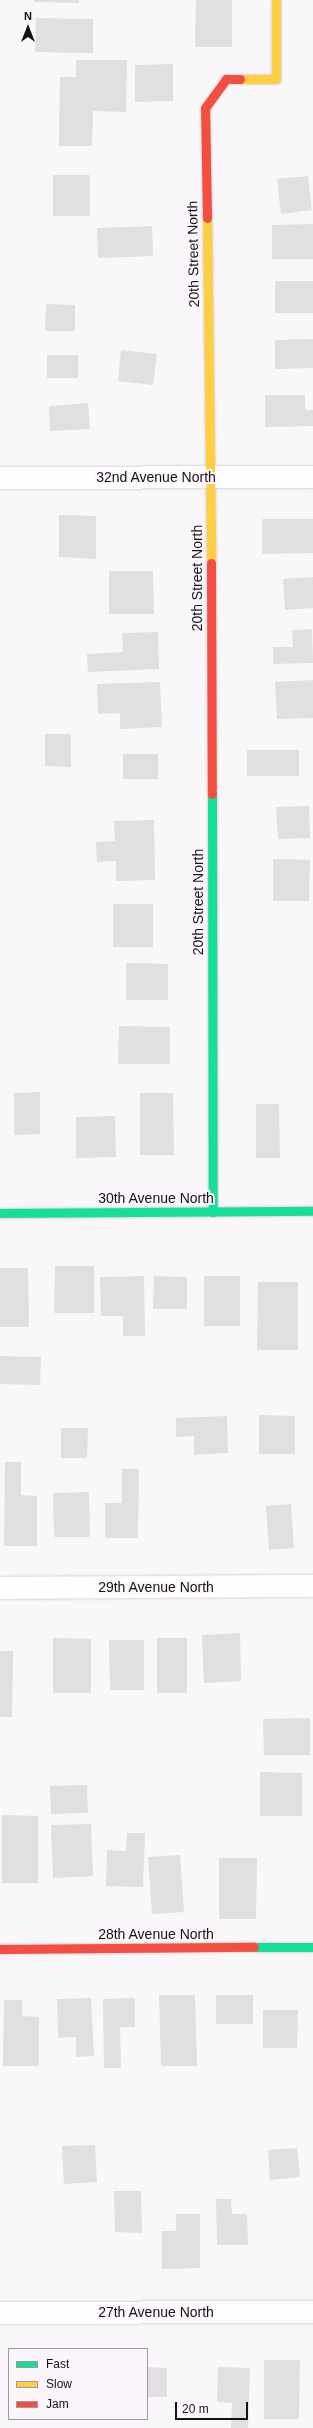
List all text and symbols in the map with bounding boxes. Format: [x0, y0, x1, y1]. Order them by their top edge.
north arrow [8, 8, 48, 48]
text: N [24, 10, 32, 22]
street label: 20th Street North [184, 201, 202, 307]
street label: 32nd Avenue North [96, 469, 216, 485]
street label: 20th Street North [189, 525, 205, 631]
street label: 20th Street North [190, 849, 206, 955]
street label: 30th Avenue North [98, 1190, 214, 1206]
street label: 29th Avenue North [98, 1579, 214, 1595]
street label: 28th Avenue North [98, 1926, 214, 1942]
street label: 27th Avenue North [98, 2304, 214, 2320]
legend [8, 2348, 148, 2420]
text: Fast [46, 2357, 69, 2371]
text: Slow [46, 2377, 72, 2391]
scale bar [177, 2394, 250, 2420]
text: Jam [46, 2397, 69, 2411]
text: 20 m [182, 2402, 209, 2416]

